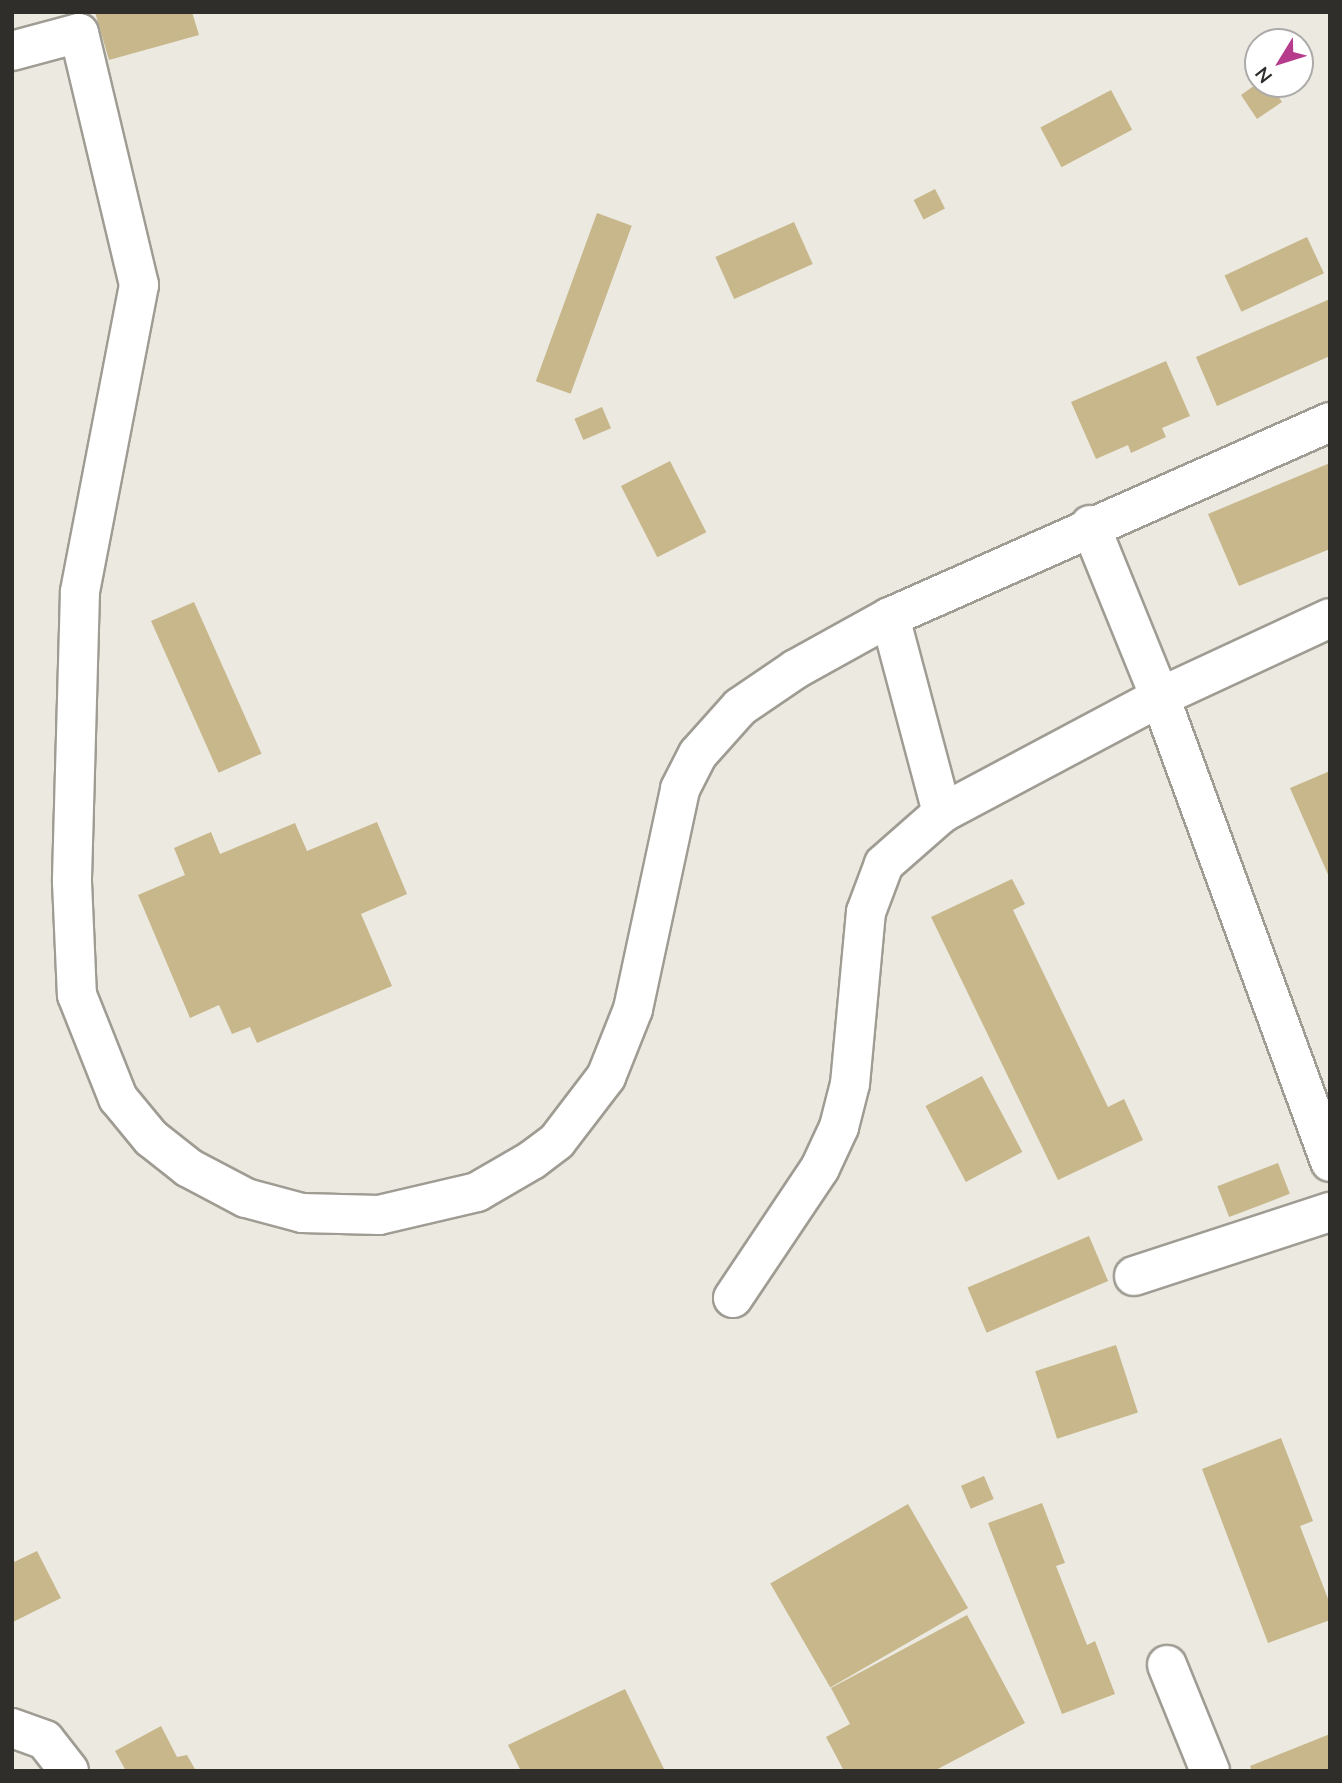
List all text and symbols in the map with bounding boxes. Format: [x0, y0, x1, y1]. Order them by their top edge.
north arrow [1244, 28, 1314, 98]
text: N [1249, 61, 1279, 88]

